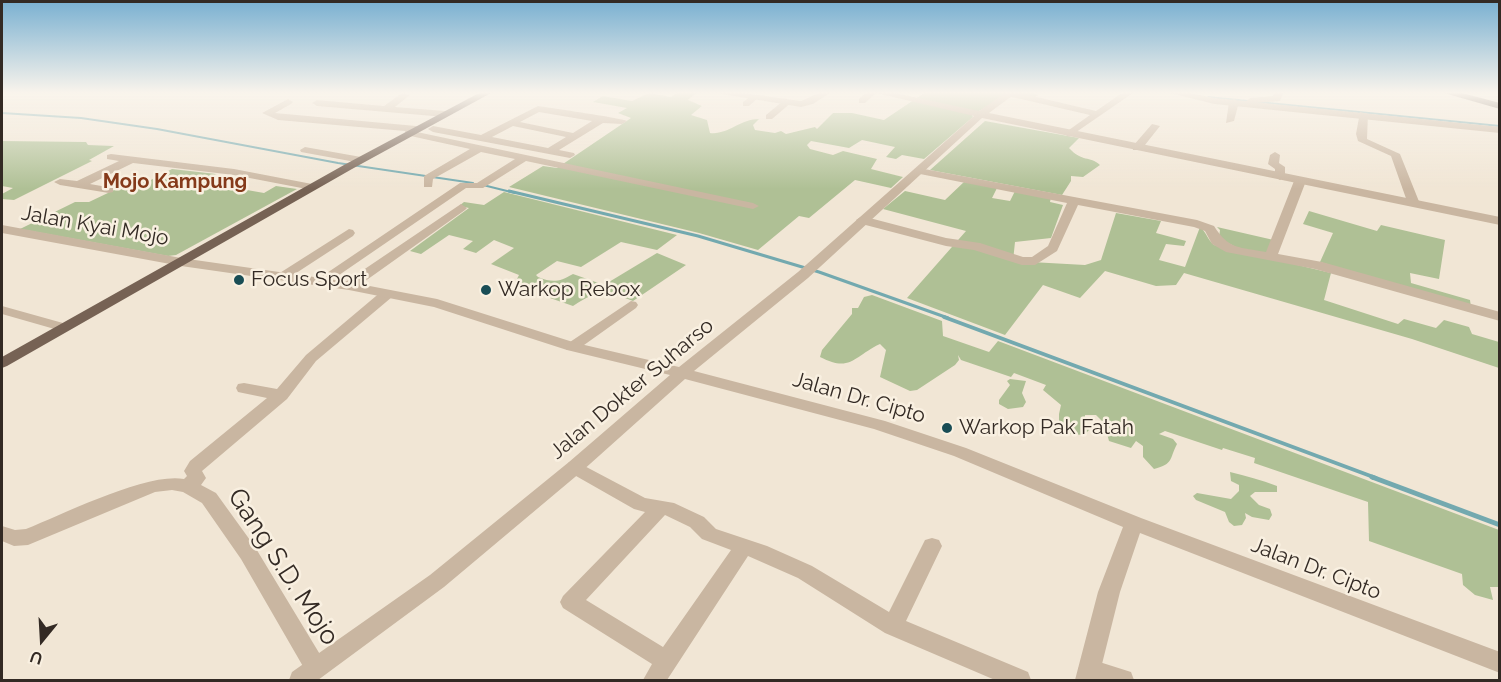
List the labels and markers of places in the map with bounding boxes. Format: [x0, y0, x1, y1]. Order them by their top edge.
place label: Focus Sport [251, 267, 367, 293]
marker: Focus Sport [232, 273, 246, 287]
place label: Warkop Rebox [498, 277, 640, 303]
marker: Warkop Rebox [479, 283, 493, 297]
place label: Warkop Pak Fatah [959, 415, 1134, 441]
marker: Warkop Pak Fatah [940, 421, 954, 435]

